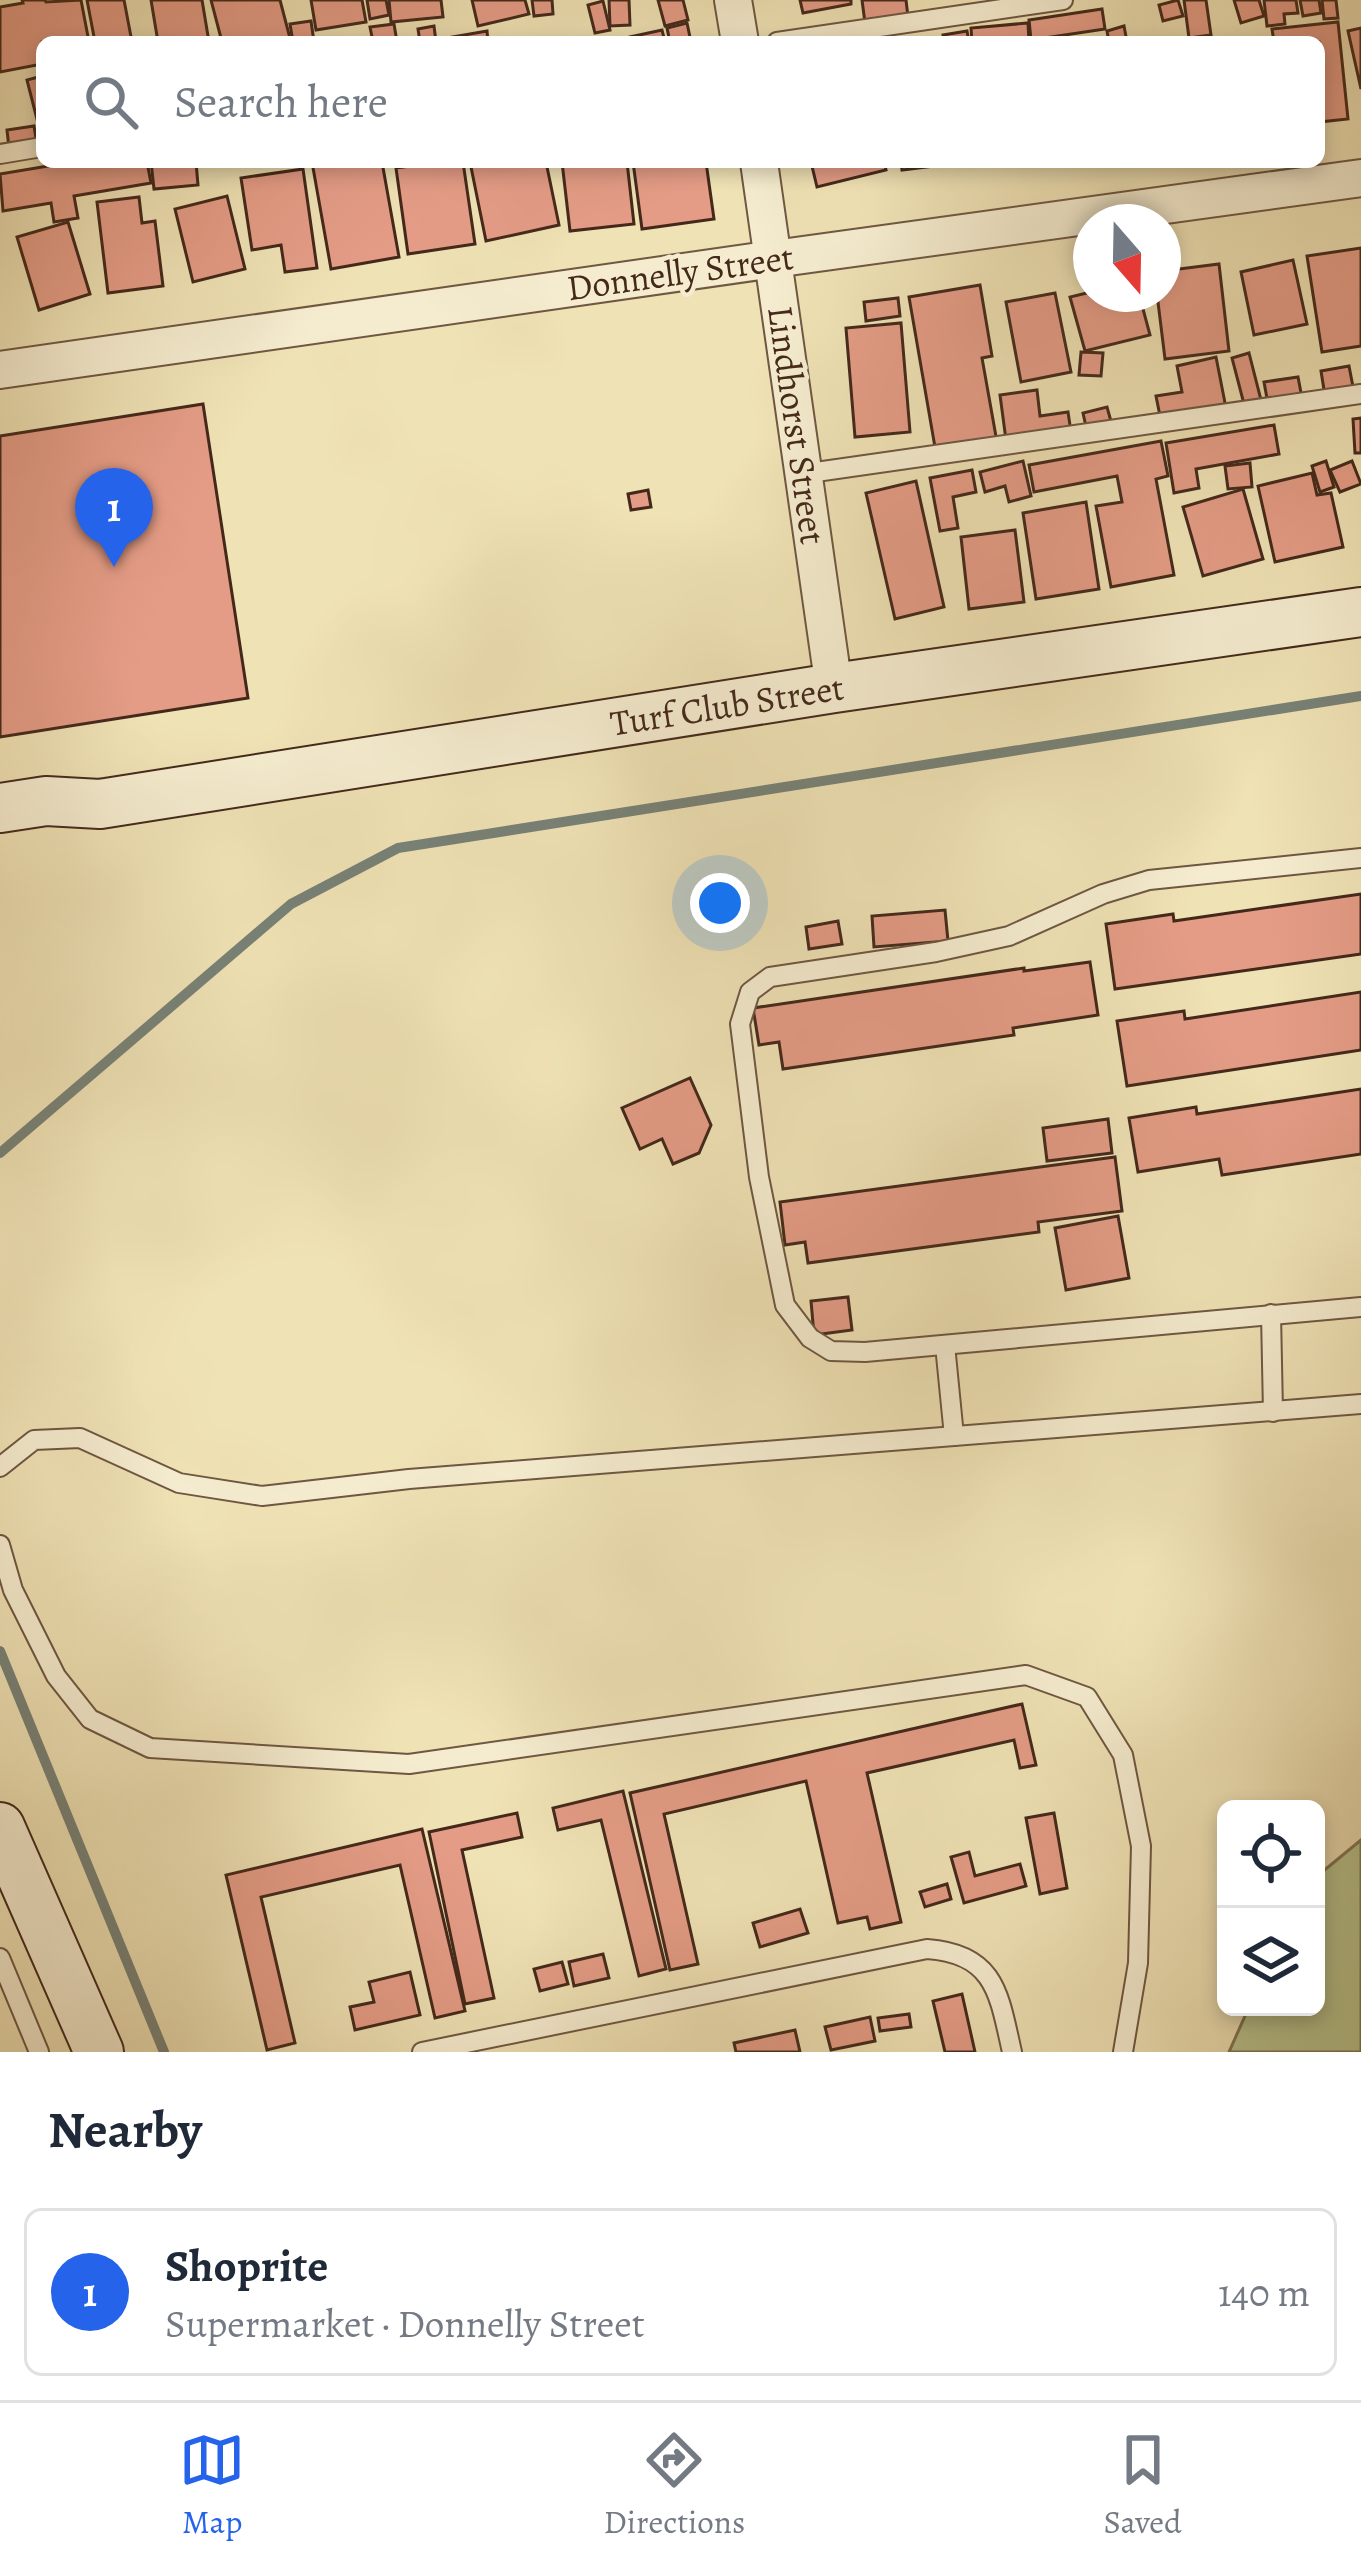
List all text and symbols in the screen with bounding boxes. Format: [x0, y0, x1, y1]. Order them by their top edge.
search box [36, 36, 1325, 168]
icon: search [78, 69, 144, 135]
text: Search here [174, 71, 388, 133]
north arrow [1073, 204, 1181, 312]
street label: Donnelly Street [564, 232, 796, 312]
street label: Lindhorst Street [756, 303, 838, 548]
pin: 1 [75, 468, 153, 567]
street label: Turf Club Street [607, 662, 847, 748]
your location [690, 873, 750, 933]
map controls [1217, 1800, 1325, 2016]
button: locate [1217, 1800, 1325, 1908]
button: layers [1217, 1908, 1325, 2016]
text: Nearby [48, 2095, 202, 2165]
text: Shoprite [165, 2235, 328, 2297]
text: 1 [83, 2266, 97, 2319]
text: 140 m [1218, 2266, 1310, 2319]
text: Supermarket · Donnelly Street [165, 2297, 645, 2350]
tab: Map [179, 2427, 245, 2544]
tab: Directions [604, 2427, 745, 2544]
tab: Saved [1104, 2427, 1182, 2544]

